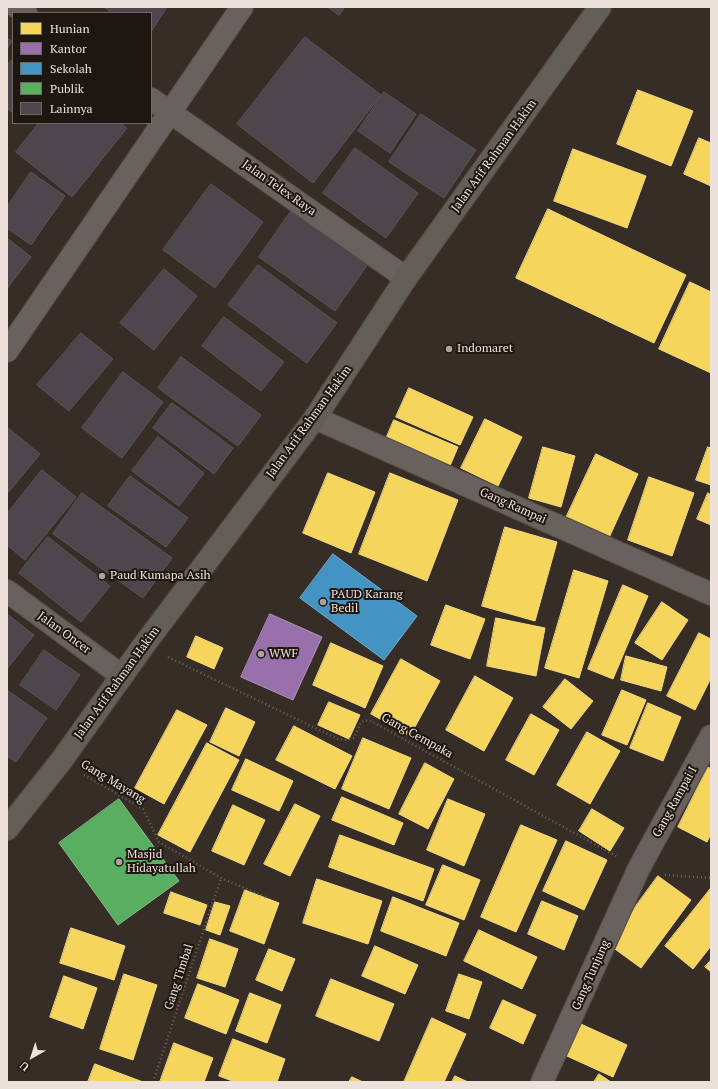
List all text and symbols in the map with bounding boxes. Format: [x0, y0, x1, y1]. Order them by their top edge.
legend [12, 12, 152, 124]
text: Hunian [50, 21, 90, 36]
text: Kantor [50, 41, 87, 56]
text: Sekolah [50, 61, 92, 76]
text: Publik [50, 81, 84, 96]
street label: Jalan Arif Rahman Hakim [448, 97, 540, 215]
text: Lainnya [50, 101, 93, 116]
street label: Jalan Telex Raya [239, 157, 319, 219]
place label: Indomaret [457, 342, 513, 356]
marker: Indomaret [444, 344, 454, 354]
street label: Jalan Arif Rahman Hakim [263, 363, 355, 481]
street label: Gang Rampai [478, 485, 548, 527]
place label: Paud Kumapa Asih [110, 569, 211, 583]
marker: Paud Kumapa Asih [97, 571, 107, 581]
place label: PAUD Karang Bedil [331, 588, 403, 616]
marker: PAUD Karang Bedil [318, 597, 328, 607]
street label: Jalan Oncer [35, 609, 93, 657]
street label: Jalan Arif Rahman Hakim [71, 624, 163, 742]
place label: WWF [269, 647, 298, 661]
marker: WWF [256, 649, 266, 659]
street label: Gang Cempaka [379, 710, 455, 762]
street label: Gang Mayang [78, 757, 148, 807]
street label: Gang Rampai I [650, 764, 700, 840]
place label: Masjid Hidayatullah [127, 848, 196, 876]
marker: Masjid Hidayatullah [114, 857, 124, 867]
street label: Gang Tunjung [569, 938, 613, 1012]
street label: Gang Timbal [162, 942, 196, 1012]
north arrow [12, 1037, 52, 1077]
text: U [17, 1058, 32, 1074]

